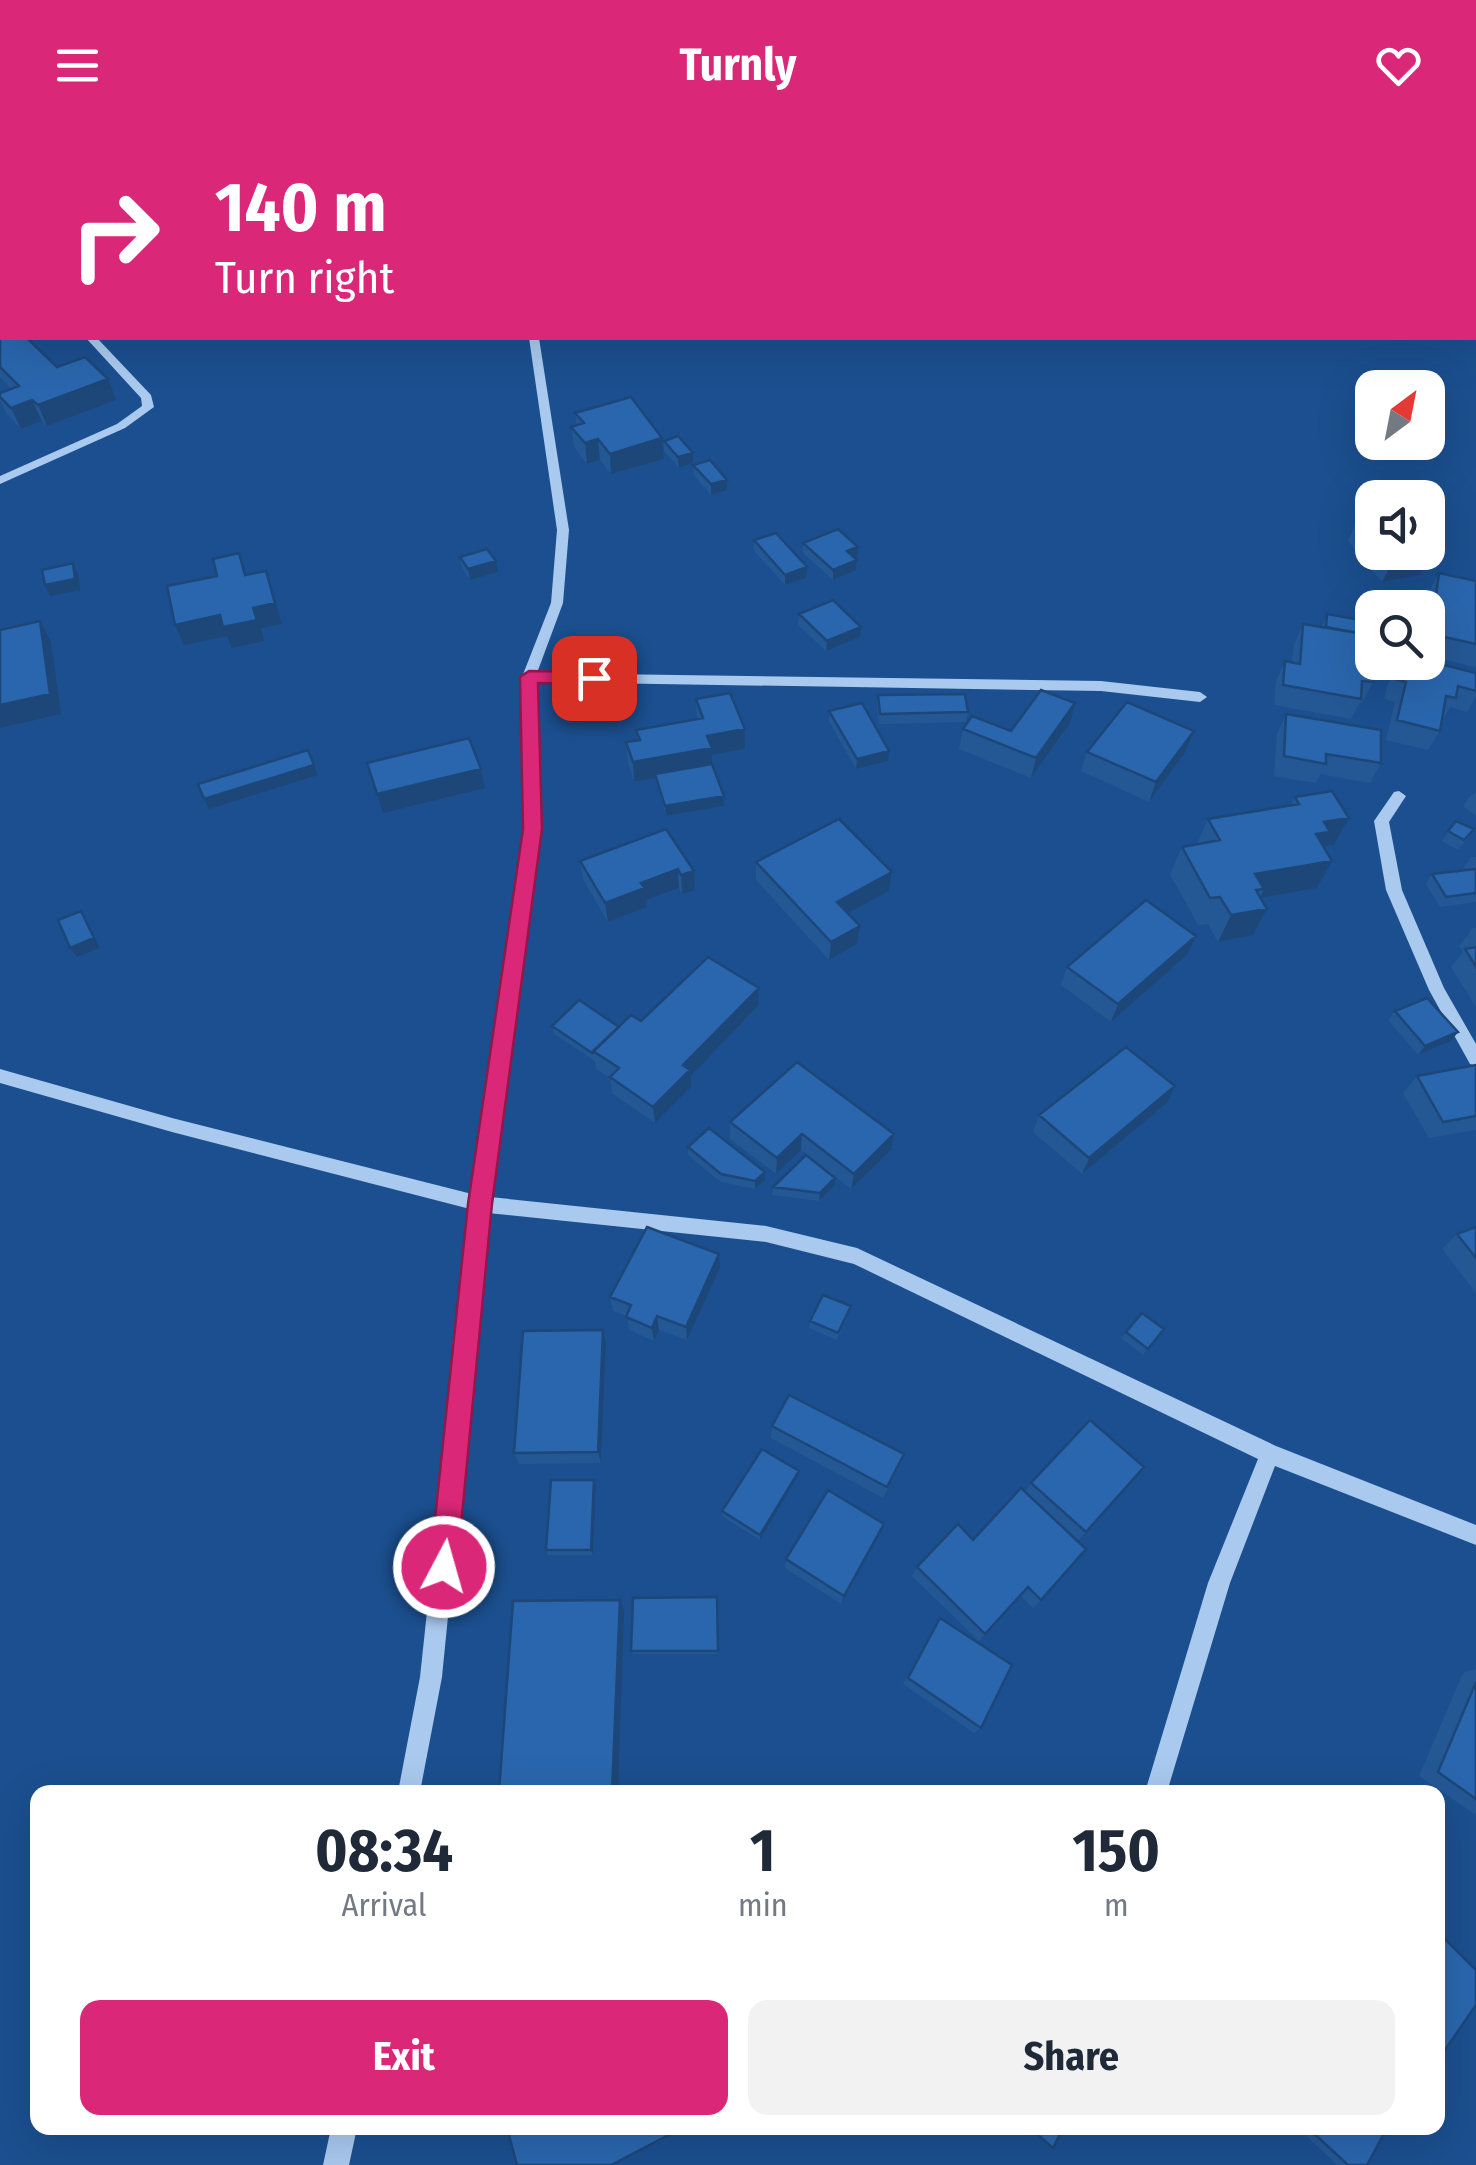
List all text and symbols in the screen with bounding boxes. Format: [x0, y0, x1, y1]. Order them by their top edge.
icon: menu [50, 38, 105, 93]
text: Turnly [680, 38, 796, 92]
icon: heart [1371, 38, 1426, 93]
text: 140 m [215, 166, 387, 250]
icon: right [50, 170, 180, 300]
text: Turn right [215, 251, 394, 305]
north arrow [1355, 370, 1445, 460]
map controls [1355, 370, 1445, 680]
button: sound [1355, 480, 1445, 570]
button: search [1355, 590, 1445, 680]
pin [552, 636, 637, 721]
icon: arrive [567, 651, 622, 706]
position arrow [392, 1515, 496, 1619]
text: 08:34 [315, 1815, 453, 1887]
text: 1 [750, 1815, 776, 1887]
text: 150 [1072, 1815, 1160, 1887]
text: Arrival [342, 1886, 426, 1924]
text: min [738, 1886, 788, 1924]
text: m [1104, 1886, 1129, 1924]
button: Exit [80, 2000, 728, 2115]
button: Share [748, 2000, 1395, 2115]

